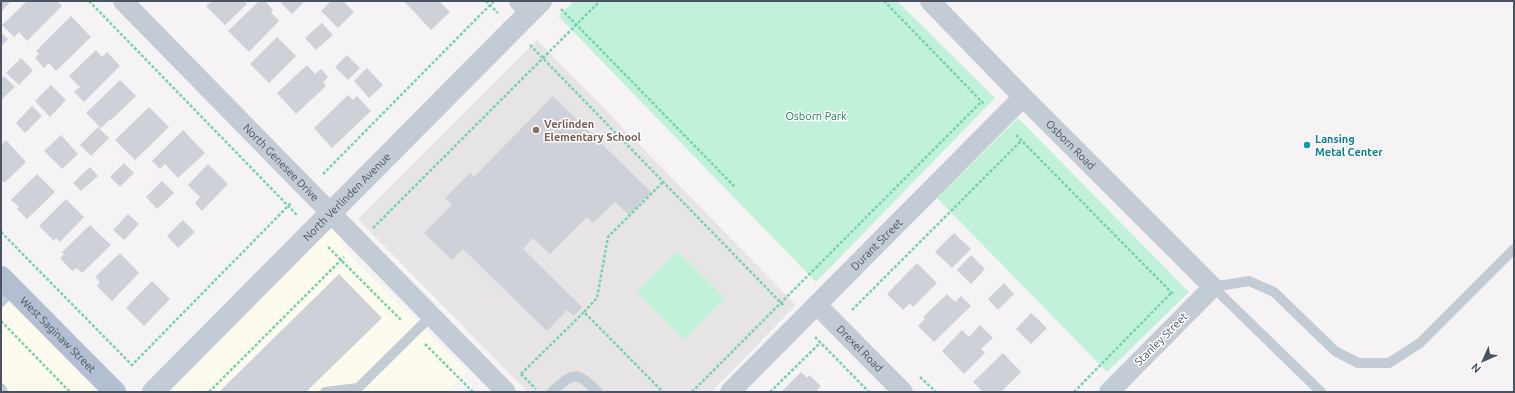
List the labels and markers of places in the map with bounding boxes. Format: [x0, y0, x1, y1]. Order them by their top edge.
place label: Verlinden Elementary School [544, 118, 642, 143]
marker: Verlinden Elementary School [531, 125, 541, 135]
place label: Lansing Metal Center [1315, 133, 1383, 158]
marker: Lansing Metal Center [1302, 140, 1312, 150]

